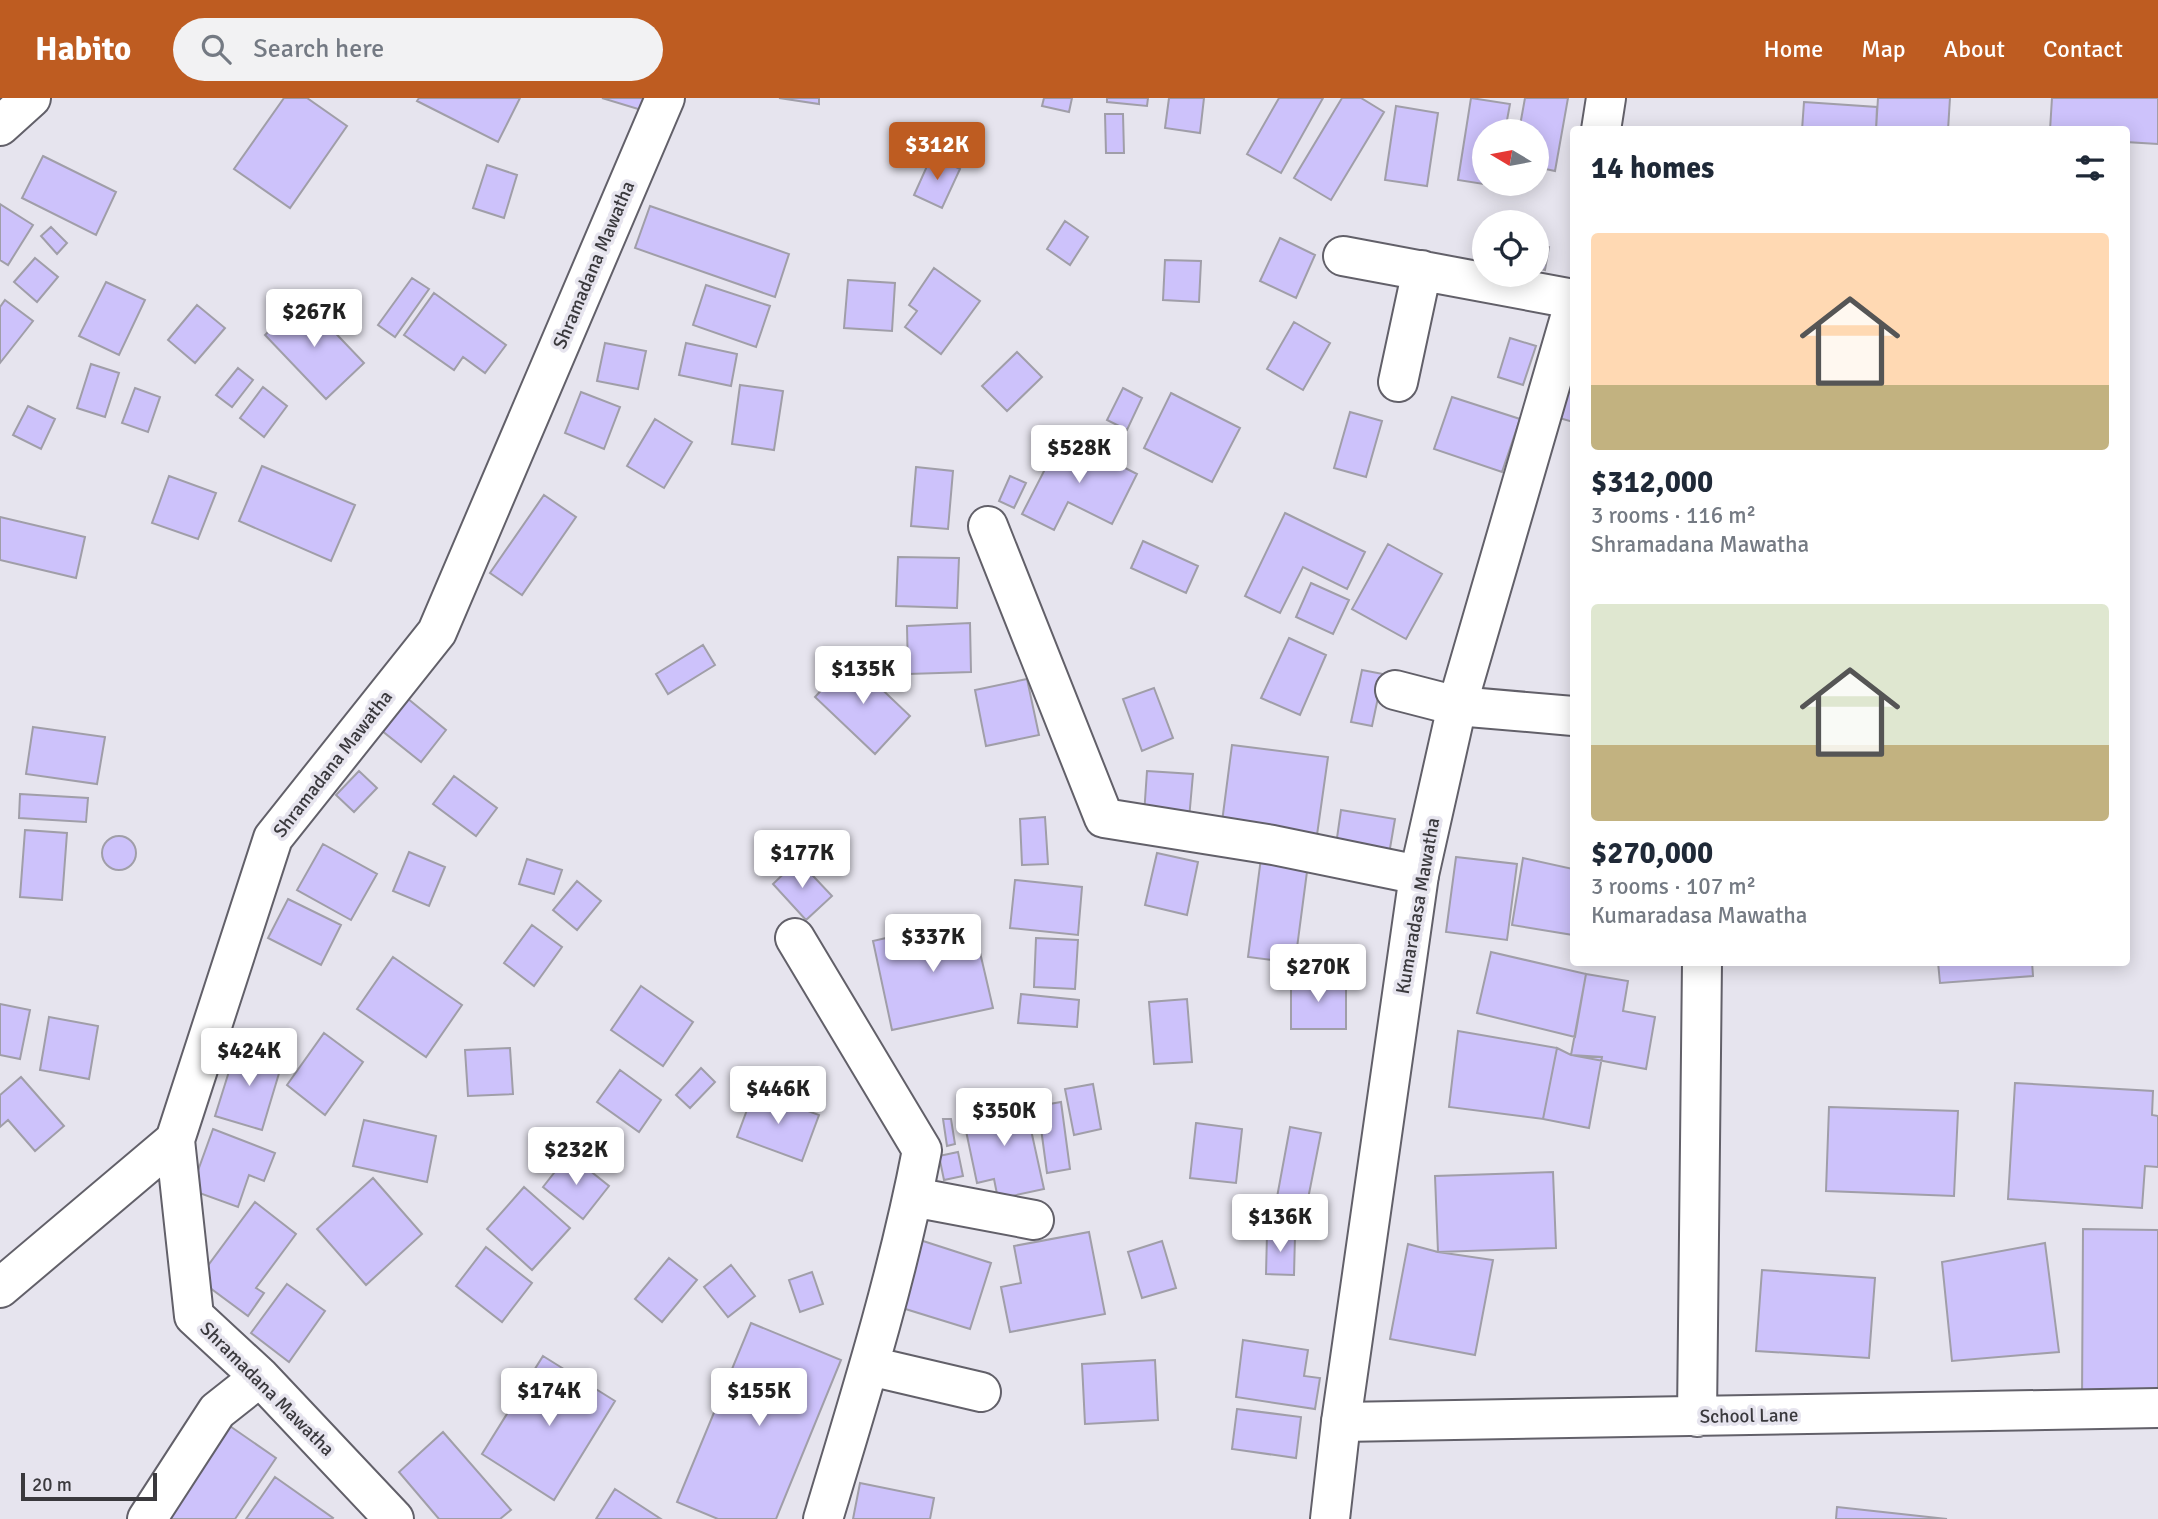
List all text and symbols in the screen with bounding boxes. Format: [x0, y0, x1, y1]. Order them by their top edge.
search box [173, 18, 663, 81]
text: Habito [35, 29, 131, 70]
icon: search [197, 30, 235, 68]
text: Search here [253, 33, 384, 65]
text: Home [1763, 34, 1823, 64]
text: Map [1861, 34, 1906, 64]
text: About [1944, 34, 2005, 64]
text: Contact [2043, 34, 2123, 64]
north arrow [1472, 119, 1549, 196]
map controls [1472, 119, 1549, 287]
pin: $312K [888, 122, 986, 182]
text: $312K [905, 130, 969, 159]
icon: filters [2071, 149, 2109, 187]
text: 14 homes [1591, 150, 1714, 187]
street label: Shramadana Mawatha [548, 177, 640, 353]
button: locate [1472, 210, 1549, 287]
icon: home [1787, 278, 1913, 404]
pin: $267K [265, 289, 363, 349]
text: $267K [282, 297, 346, 326]
pin: $528K [1030, 426, 1128, 485]
text: $528K [1047, 433, 1111, 462]
text: $312,000 [1591, 464, 1713, 501]
text: 3 rooms · 116 m² [1591, 501, 1756, 530]
text: Shramadana Mawatha [1591, 530, 1809, 559]
pin: $135K [814, 646, 912, 706]
icon: home [1787, 649, 1913, 775]
text: $135K [831, 654, 895, 683]
street label: Shramadana Mawatha [268, 686, 398, 842]
street label: Kumaradasa Mawatha [1391, 816, 1445, 996]
pin: $177K [753, 830, 851, 890]
text: $270,000 [1591, 835, 1713, 872]
text: $177K [770, 838, 834, 867]
text: 3 rooms · 107 m² [1591, 872, 1756, 901]
text: Kumaradasa Mawatha [1591, 901, 1807, 930]
pin: $337K [884, 914, 982, 974]
text: $337K [901, 922, 965, 951]
pin: $270K [1269, 944, 1367, 1004]
text: $270K [1286, 952, 1350, 981]
pin: $424K [200, 1028, 298, 1088]
text: $424K [217, 1036, 281, 1065]
pin: $446K [729, 1066, 827, 1126]
text: $446K [746, 1074, 810, 1103]
pin: $350K [955, 1088, 1053, 1148]
text: $350K [972, 1096, 1036, 1125]
pin: $232K [527, 1128, 625, 1187]
text: $232K [544, 1135, 608, 1164]
pin: $136K [1231, 1194, 1329, 1254]
text: $136K [1248, 1202, 1312, 1231]
street label: Shramadana Mawatha [195, 1317, 339, 1461]
pin: $174K [500, 1368, 598, 1428]
pin: $155K [710, 1368, 808, 1428]
text: $174K [517, 1376, 581, 1405]
text: $155K [727, 1376, 791, 1405]
street label: School Lane [1699, 1403, 1799, 1429]
scale bar [21, 1470, 158, 1502]
text: 20 m [32, 1473, 72, 1497]

